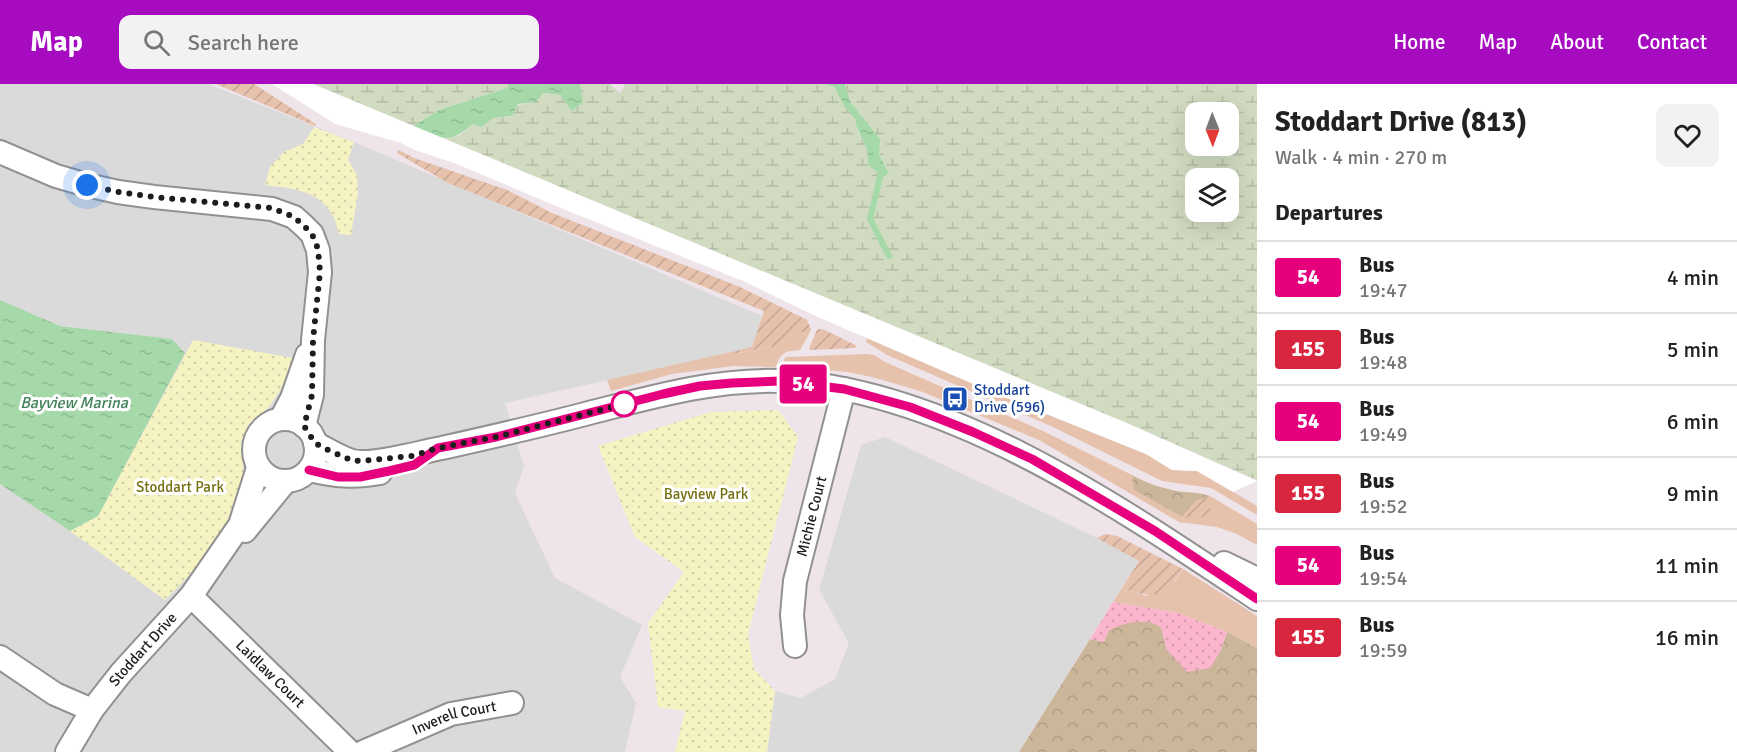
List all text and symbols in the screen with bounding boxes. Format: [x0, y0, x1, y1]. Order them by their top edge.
search box [119, 15, 539, 69]
text: Map [30, 25, 83, 59]
icon: search [140, 26, 173, 59]
text: Search here [188, 29, 299, 56]
text: Home [1393, 29, 1446, 55]
text: Map [1479, 29, 1517, 55]
text: About [1550, 29, 1604, 55]
text: Contact [1637, 29, 1707, 55]
north arrow [1185, 102, 1239, 156]
map controls [1185, 102, 1239, 222]
button: heart [1656, 104, 1719, 167]
text: Stoddart Drive (813) [1275, 105, 1527, 139]
text: Walk · 4 min · 270 m [1275, 145, 1447, 170]
button: layers [1185, 168, 1239, 222]
your location [72, 170, 102, 200]
text: Departures [1275, 199, 1383, 226]
text: Bus [1359, 251, 1394, 278]
text: 54 [1297, 264, 1319, 290]
text: 4 min [1667, 264, 1719, 291]
text: 19:47 [1359, 278, 1408, 303]
text: Bus [1359, 323, 1394, 350]
text: 155 [1291, 336, 1325, 362]
text: 5 min [1667, 336, 1719, 363]
text: 19:48 [1359, 350, 1408, 375]
line badge: 54 [776, 364, 830, 404]
text: 54 [792, 371, 814, 397]
place label: Stoddart Drive (596) [974, 381, 1045, 416]
bus stop icon: Stoddart Drive (596) [940, 384, 970, 414]
unlabelled marker [611, 391, 637, 417]
water label: Bayview Marina [20, 393, 129, 413]
text: Bus [1359, 395, 1394, 422]
text: 54 [1297, 408, 1319, 434]
text: 6 min [1667, 408, 1719, 435]
text: 19:49 [1359, 422, 1408, 447]
text: Bus [1359, 467, 1394, 494]
street label: Michie Court [793, 474, 830, 559]
park label: Stoddart Park [136, 478, 224, 496]
text: 155 [1291, 480, 1325, 506]
text: 9 min [1667, 480, 1719, 507]
park label: Bayview Park [664, 485, 749, 503]
text: 19:52 [1359, 494, 1408, 519]
text: Bus [1359, 539, 1394, 566]
text: 54 [1297, 552, 1319, 578]
text: 11 min [1655, 552, 1719, 579]
text: 19:54 [1359, 566, 1408, 591]
street label: Stoddart Drive [105, 609, 180, 690]
text: Bus [1359, 611, 1394, 638]
text: 155 [1291, 624, 1325, 650]
text: 16 min [1655, 624, 1719, 651]
street label: Laidlaw Court [232, 636, 308, 711]
text: 19:59 [1359, 638, 1408, 663]
street label: Inverell Court [409, 697, 498, 739]

